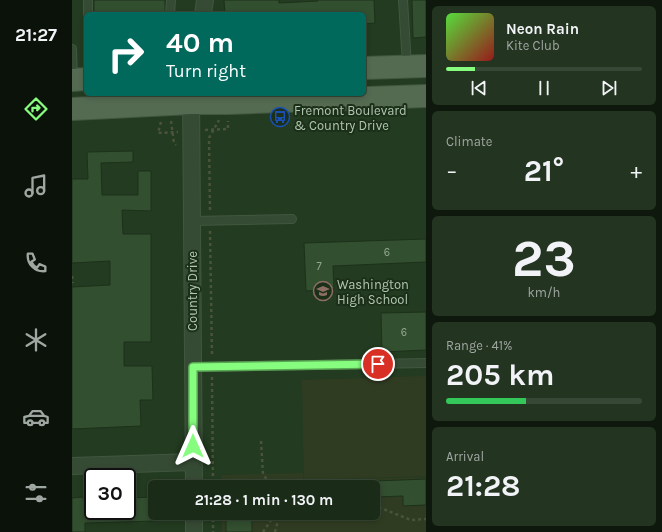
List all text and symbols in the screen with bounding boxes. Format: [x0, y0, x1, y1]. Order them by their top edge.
text: Neon Rain [506, 20, 579, 38]
text: 21:27 [15, 24, 57, 46]
text: 40 m [166, 26, 234, 59]
icon: right [100, 28, 152, 80]
text: Kite Club [506, 38, 560, 53]
text: Turn right [166, 60, 246, 82]
icon: previous [468, 77, 490, 99]
icon: pause [533, 77, 555, 99]
icon: next [598, 77, 620, 99]
icon: directions [22, 95, 50, 123]
place label: Fremont Boulevard & Country Drive [294, 103, 407, 133]
bus stop icon: Fremont Boulevard & Country Drive [269, 106, 291, 128]
text: Climate [446, 134, 492, 149]
text: 21° [524, 153, 564, 189]
text: − [446, 158, 458, 184]
text: + [630, 158, 642, 184]
icon: music [22, 172, 50, 200]
text: 23 [512, 228, 576, 289]
house number: 6 [384, 246, 390, 259]
icon: phone [22, 249, 50, 277]
street label: Country Drive [185, 251, 200, 331]
house number: 7 [316, 260, 322, 273]
place label: Washington High School [337, 277, 409, 307]
school or university icon: Washington High School [312, 280, 334, 302]
text: km/h [528, 285, 560, 300]
icon: climate [22, 326, 50, 354]
house number: 6 [401, 326, 407, 339]
text: Range · 41% [446, 338, 512, 353]
pin [361, 347, 395, 381]
icon: arrive [367, 353, 389, 375]
text: 205 km [446, 357, 554, 393]
icon: car [22, 403, 50, 431]
position arrow [172, 425, 214, 467]
text: Arrival [446, 449, 484, 464]
speed limit sign: 30 [84, 468, 136, 520]
text: 21:28 [446, 468, 520, 504]
icon: filters [22, 479, 50, 507]
text: 21:28 · 1 min · 130 m [195, 491, 333, 509]

